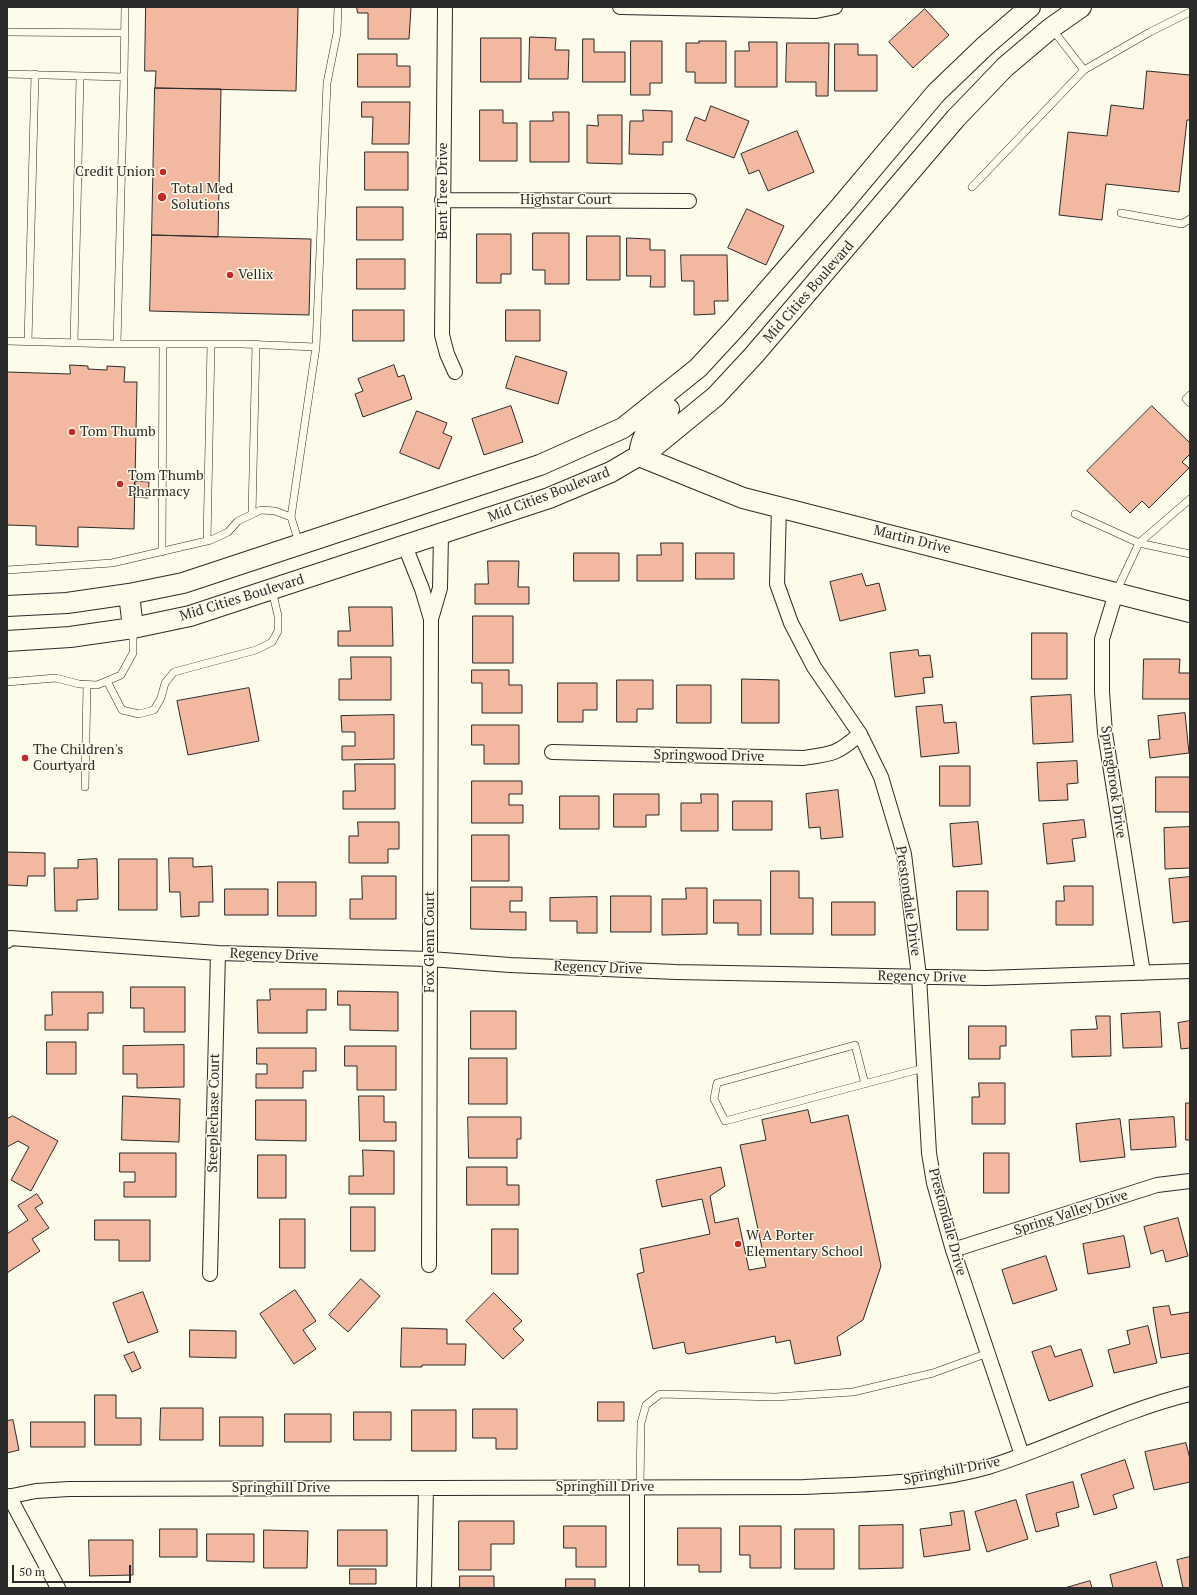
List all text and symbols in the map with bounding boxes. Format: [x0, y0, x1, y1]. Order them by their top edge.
street label: Bent Tree Drive [435, 142, 451, 240]
place label: Credit Union [75, 164, 155, 180]
marker: Credit Union [158, 167, 168, 177]
place label: Total Med Solutions [171, 181, 233, 214]
marker: Total Med Solutions [156, 191, 168, 203]
street label: Highstar Court [520, 192, 612, 208]
street label: Mid Cities Boulevard [760, 238, 858, 346]
place label: Vellix [238, 267, 273, 283]
marker: Vellix [225, 270, 235, 280]
place label: Tom Thumb [80, 424, 156, 440]
marker: Tom Thumb [67, 427, 77, 437]
street label: Mid Cities Boulevard [486, 464, 612, 526]
place label: Tom Thumb Pharmacy [128, 468, 204, 500]
marker: Tom Thumb Pharmacy [115, 479, 125, 489]
street label: Martin Drive [872, 522, 952, 558]
street label: Mid Cities Boulevard [178, 571, 306, 625]
street label: Springbrook Drive [1097, 725, 1129, 839]
place label: The Children's Courtyard [33, 742, 123, 774]
street label: Springwood Drive [653, 747, 765, 765]
marker: The Children's Courtyard [20, 753, 30, 763]
street label: Prestondale Drive [892, 845, 924, 957]
street label: Fox Glenn Court [422, 891, 438, 993]
street label: Regency Drive [229, 945, 319, 965]
street label: Regency Drive [553, 958, 643, 978]
street label: Regency Drive [877, 968, 967, 986]
street label: Steeplechase Court [205, 1053, 223, 1173]
street label: Prestondale Drive [925, 1166, 969, 1278]
street label: Spring Valley Drive [1012, 1187, 1130, 1239]
place label: W A Porter Elementary School [746, 1228, 863, 1260]
marker: W A Porter Elementary School [733, 1239, 743, 1249]
street label: Springhill Drive [902, 1453, 1002, 1489]
street label: Springhill Drive [556, 1479, 654, 1495]
street label: Springhill Drive [232, 1480, 330, 1496]
scale bar [14, 1557, 133, 1583]
text: 50 m [19, 1564, 45, 1579]

